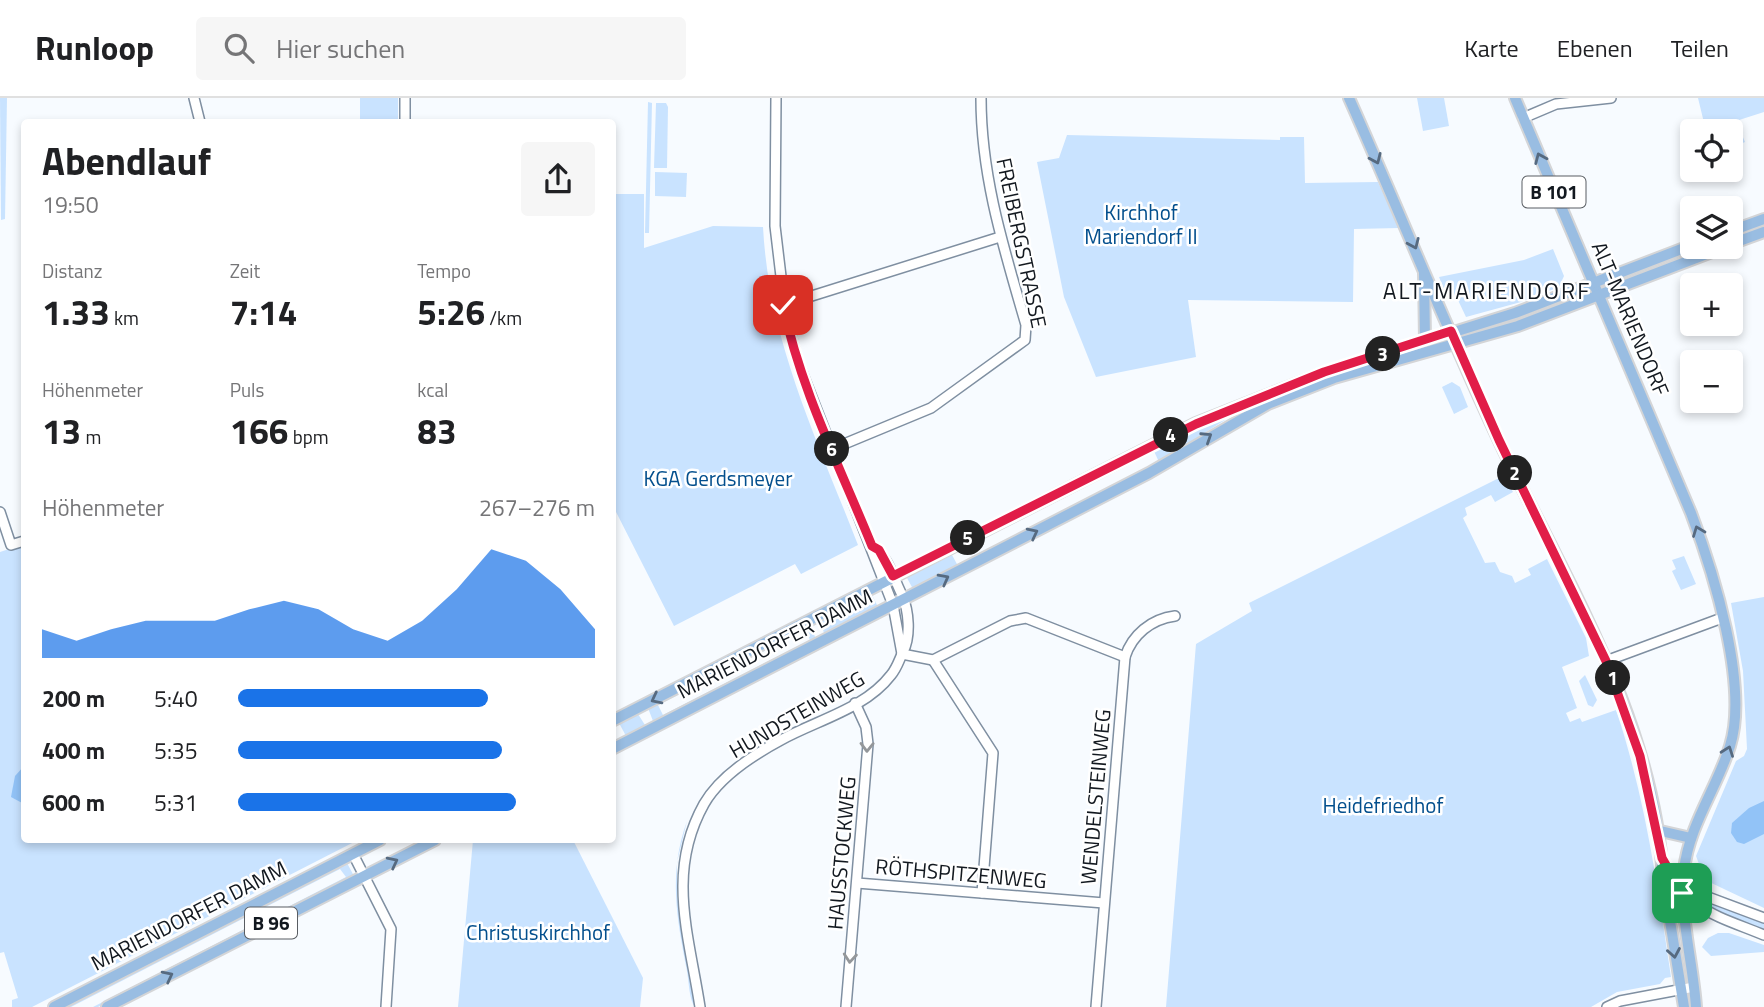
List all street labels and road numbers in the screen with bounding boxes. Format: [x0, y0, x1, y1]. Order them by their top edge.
street label: FREIBERGSTRASSE [988, 155, 1056, 331]
road number: B 101 [1522, 176, 1586, 208]
street label: ALT-MARIENDORF [1584, 236, 1678, 401]
street label: MARIENDORFER DAMM [671, 580, 878, 706]
street label: HUNDSTEINWEG [723, 662, 870, 766]
street label: WENDELSTEINWEG [1071, 708, 1119, 886]
street label: HAUSSTOCKWEG [818, 775, 864, 931]
street label: RÖTHSPITZENWEG [874, 850, 1048, 896]
street label: MARIENDORFER DAMM [85, 852, 292, 978]
road number: B 96 [245, 908, 297, 938]

